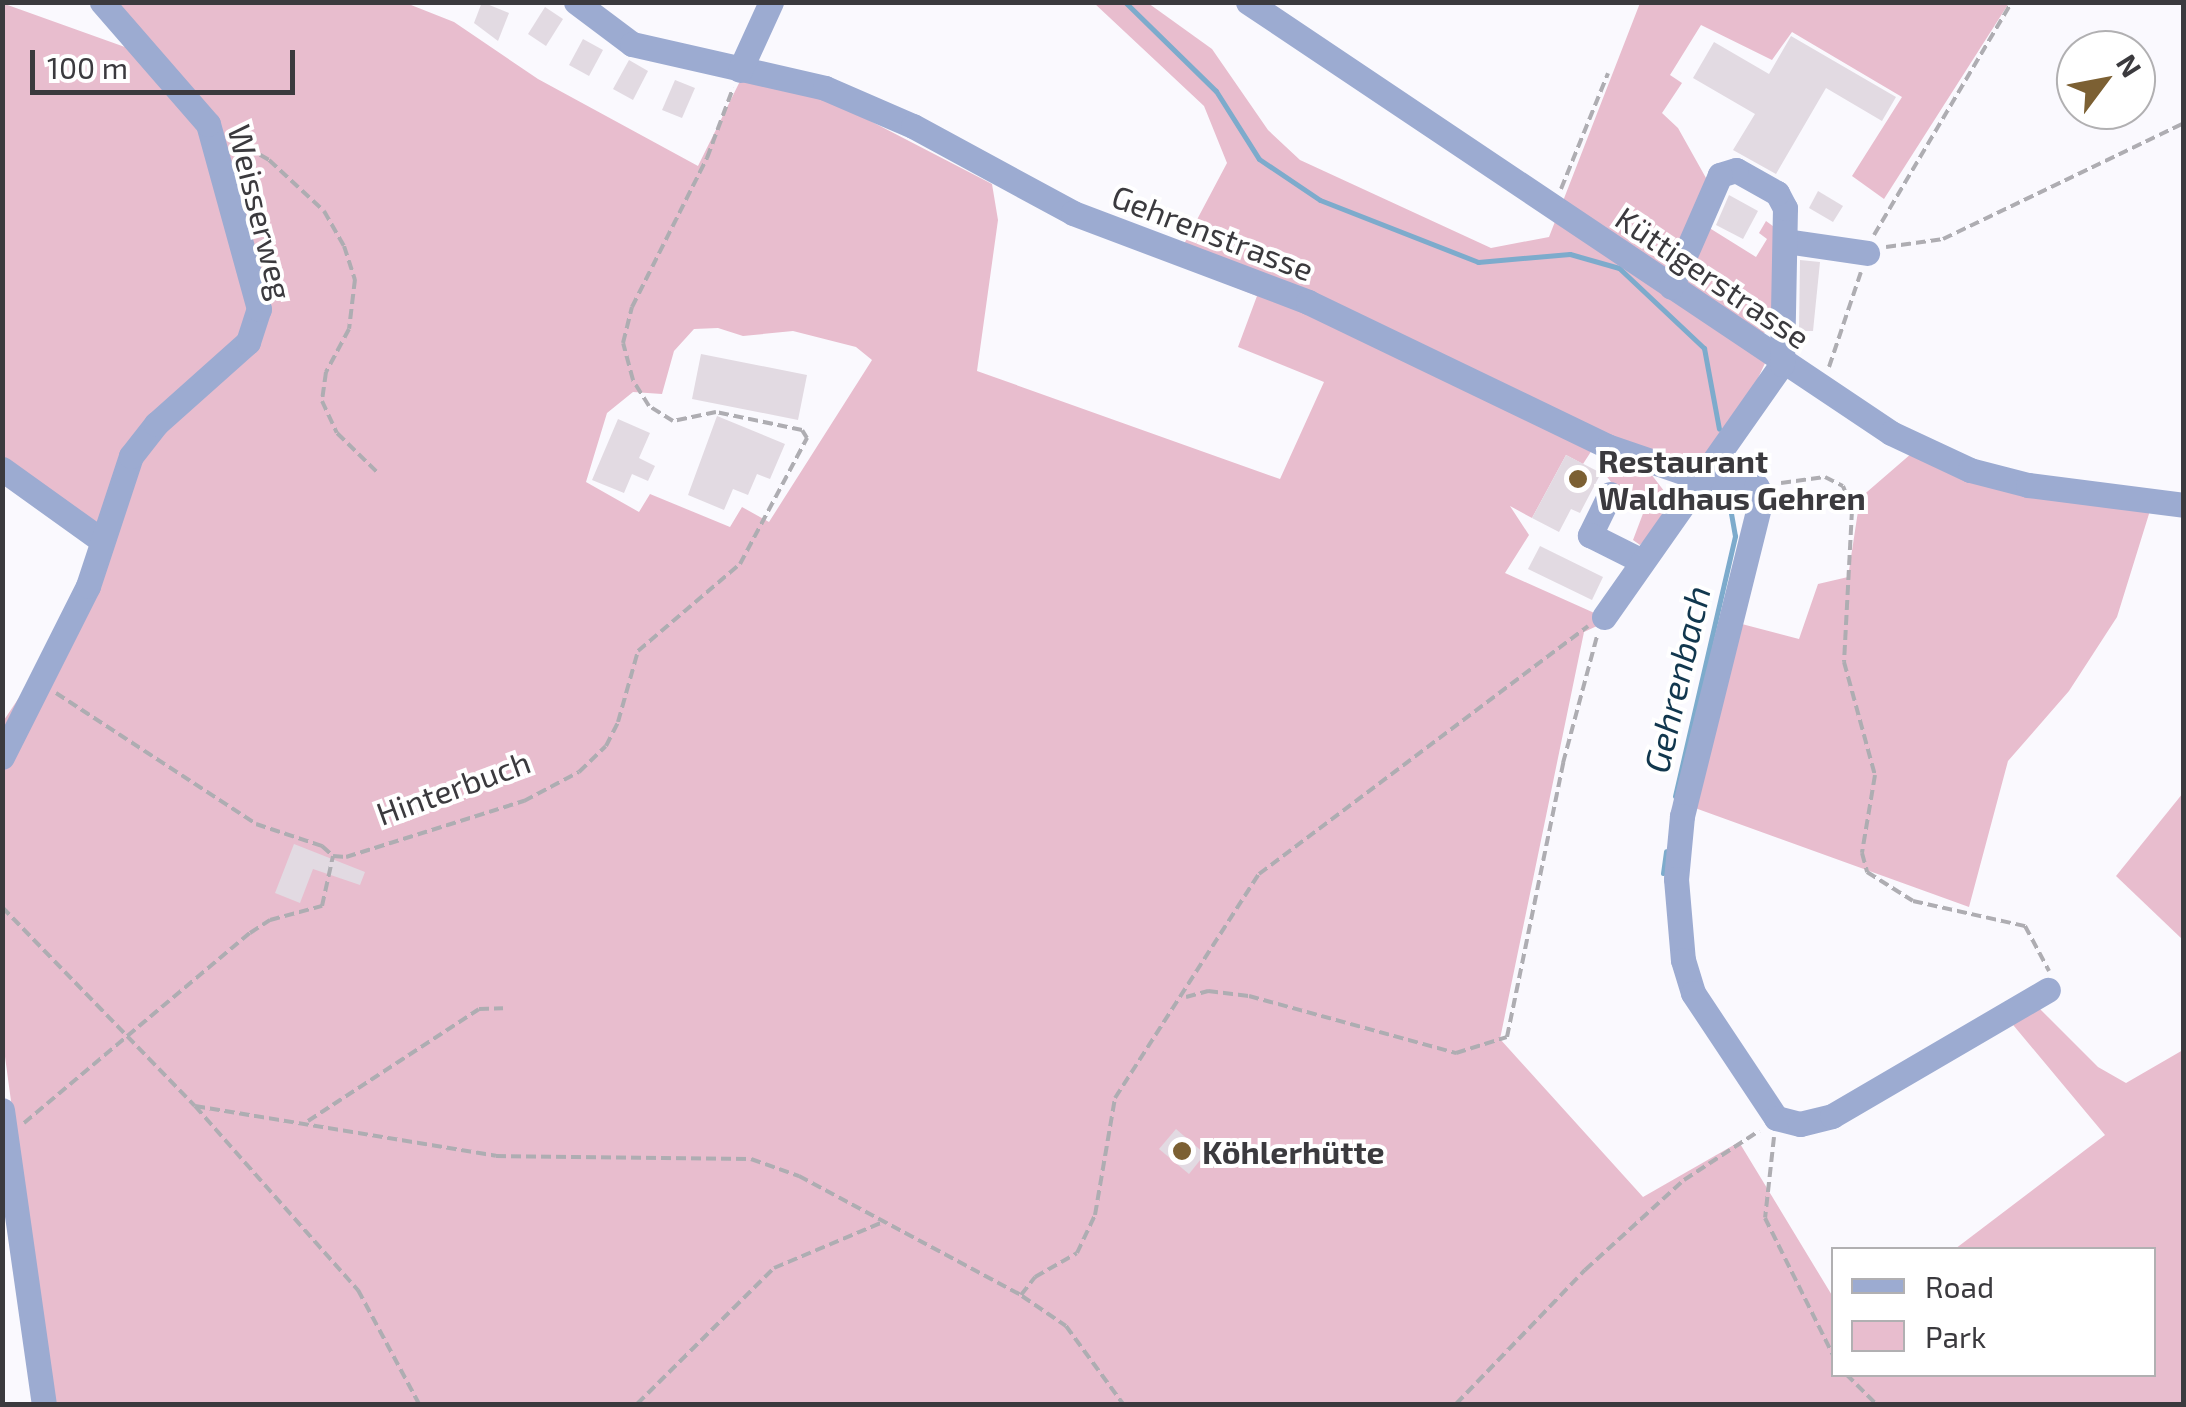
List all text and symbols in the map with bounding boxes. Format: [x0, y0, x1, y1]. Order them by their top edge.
scale bar [35, 30, 300, 92]
north arrow [2056, 30, 2156, 130]
text: N [2110, 48, 2150, 83]
text: 100 m [47, 49, 128, 85]
street label: Weisserweg [221, 121, 301, 303]
street label: Gehrenstrasse [1107, 176, 1319, 288]
street label: Küttigerstrasse [1609, 198, 1817, 356]
place label: Restaurant Waldhaus Gehren [1598, 442, 1866, 517]
marker: Restaurant Waldhaus Gehren [1567, 468, 1589, 490]
water label: Gehrenbach [1634, 581, 1718, 777]
street label: Hinterbuch [371, 741, 535, 833]
place label: Köhlerhütte [1202, 1132, 1385, 1170]
marker: Köhlerhütte [1171, 1140, 1193, 1162]
legend [1831, 1247, 2156, 1377]
text: Road [1925, 1268, 1994, 1304]
text: Park [1925, 1318, 1986, 1354]

